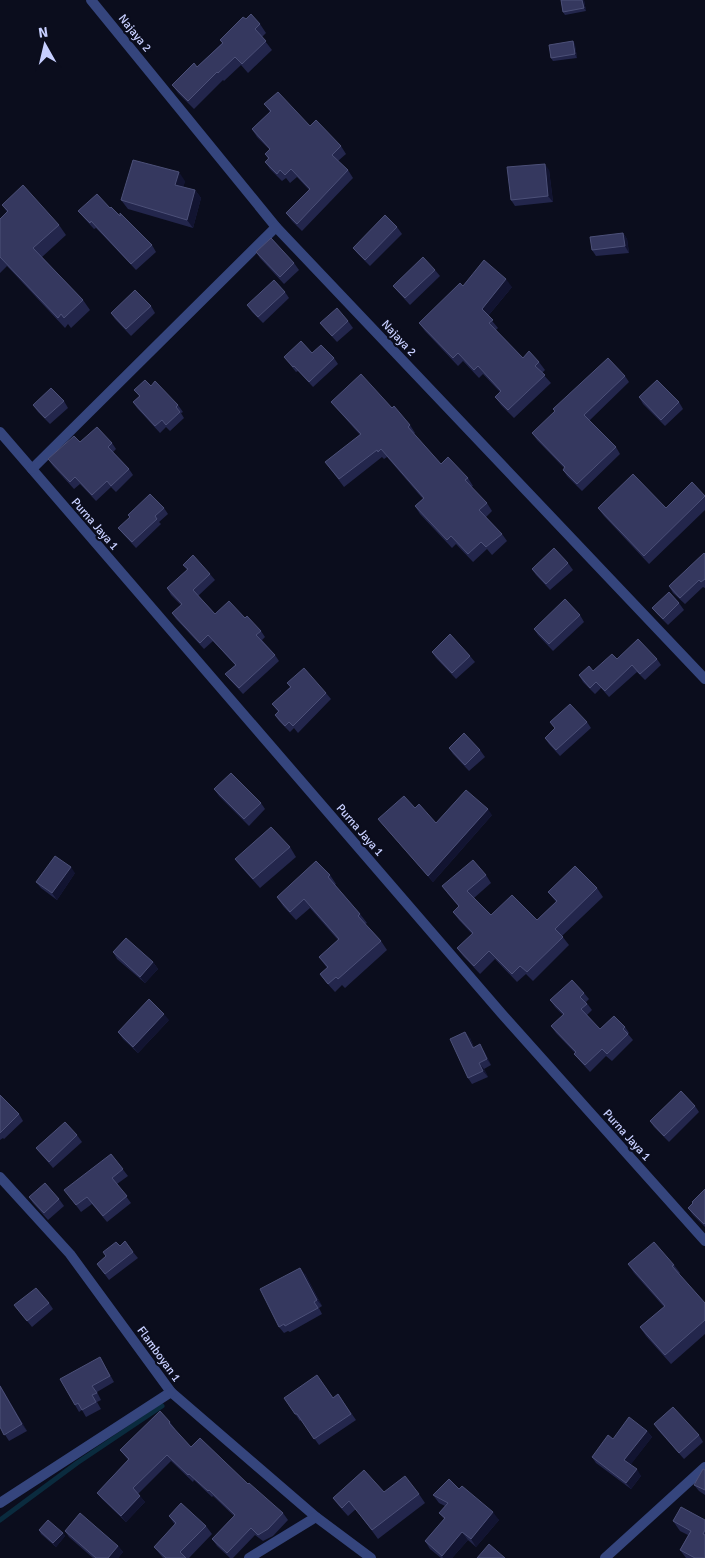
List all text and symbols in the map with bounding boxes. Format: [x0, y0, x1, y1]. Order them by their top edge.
street label: Najaya 2 [115, 11, 154, 55]
north arrow [20, 20, 70, 70]
text: N [37, 24, 49, 42]
street label: Najaya 2 [378, 317, 419, 360]
street label: Purna Jaya 1 [68, 495, 121, 554]
street label: Purna Jaya 1 [333, 801, 386, 860]
street label: Purna Jaya 1 [599, 1106, 654, 1164]
street label: Flamboyan 1 [133, 1324, 184, 1385]

